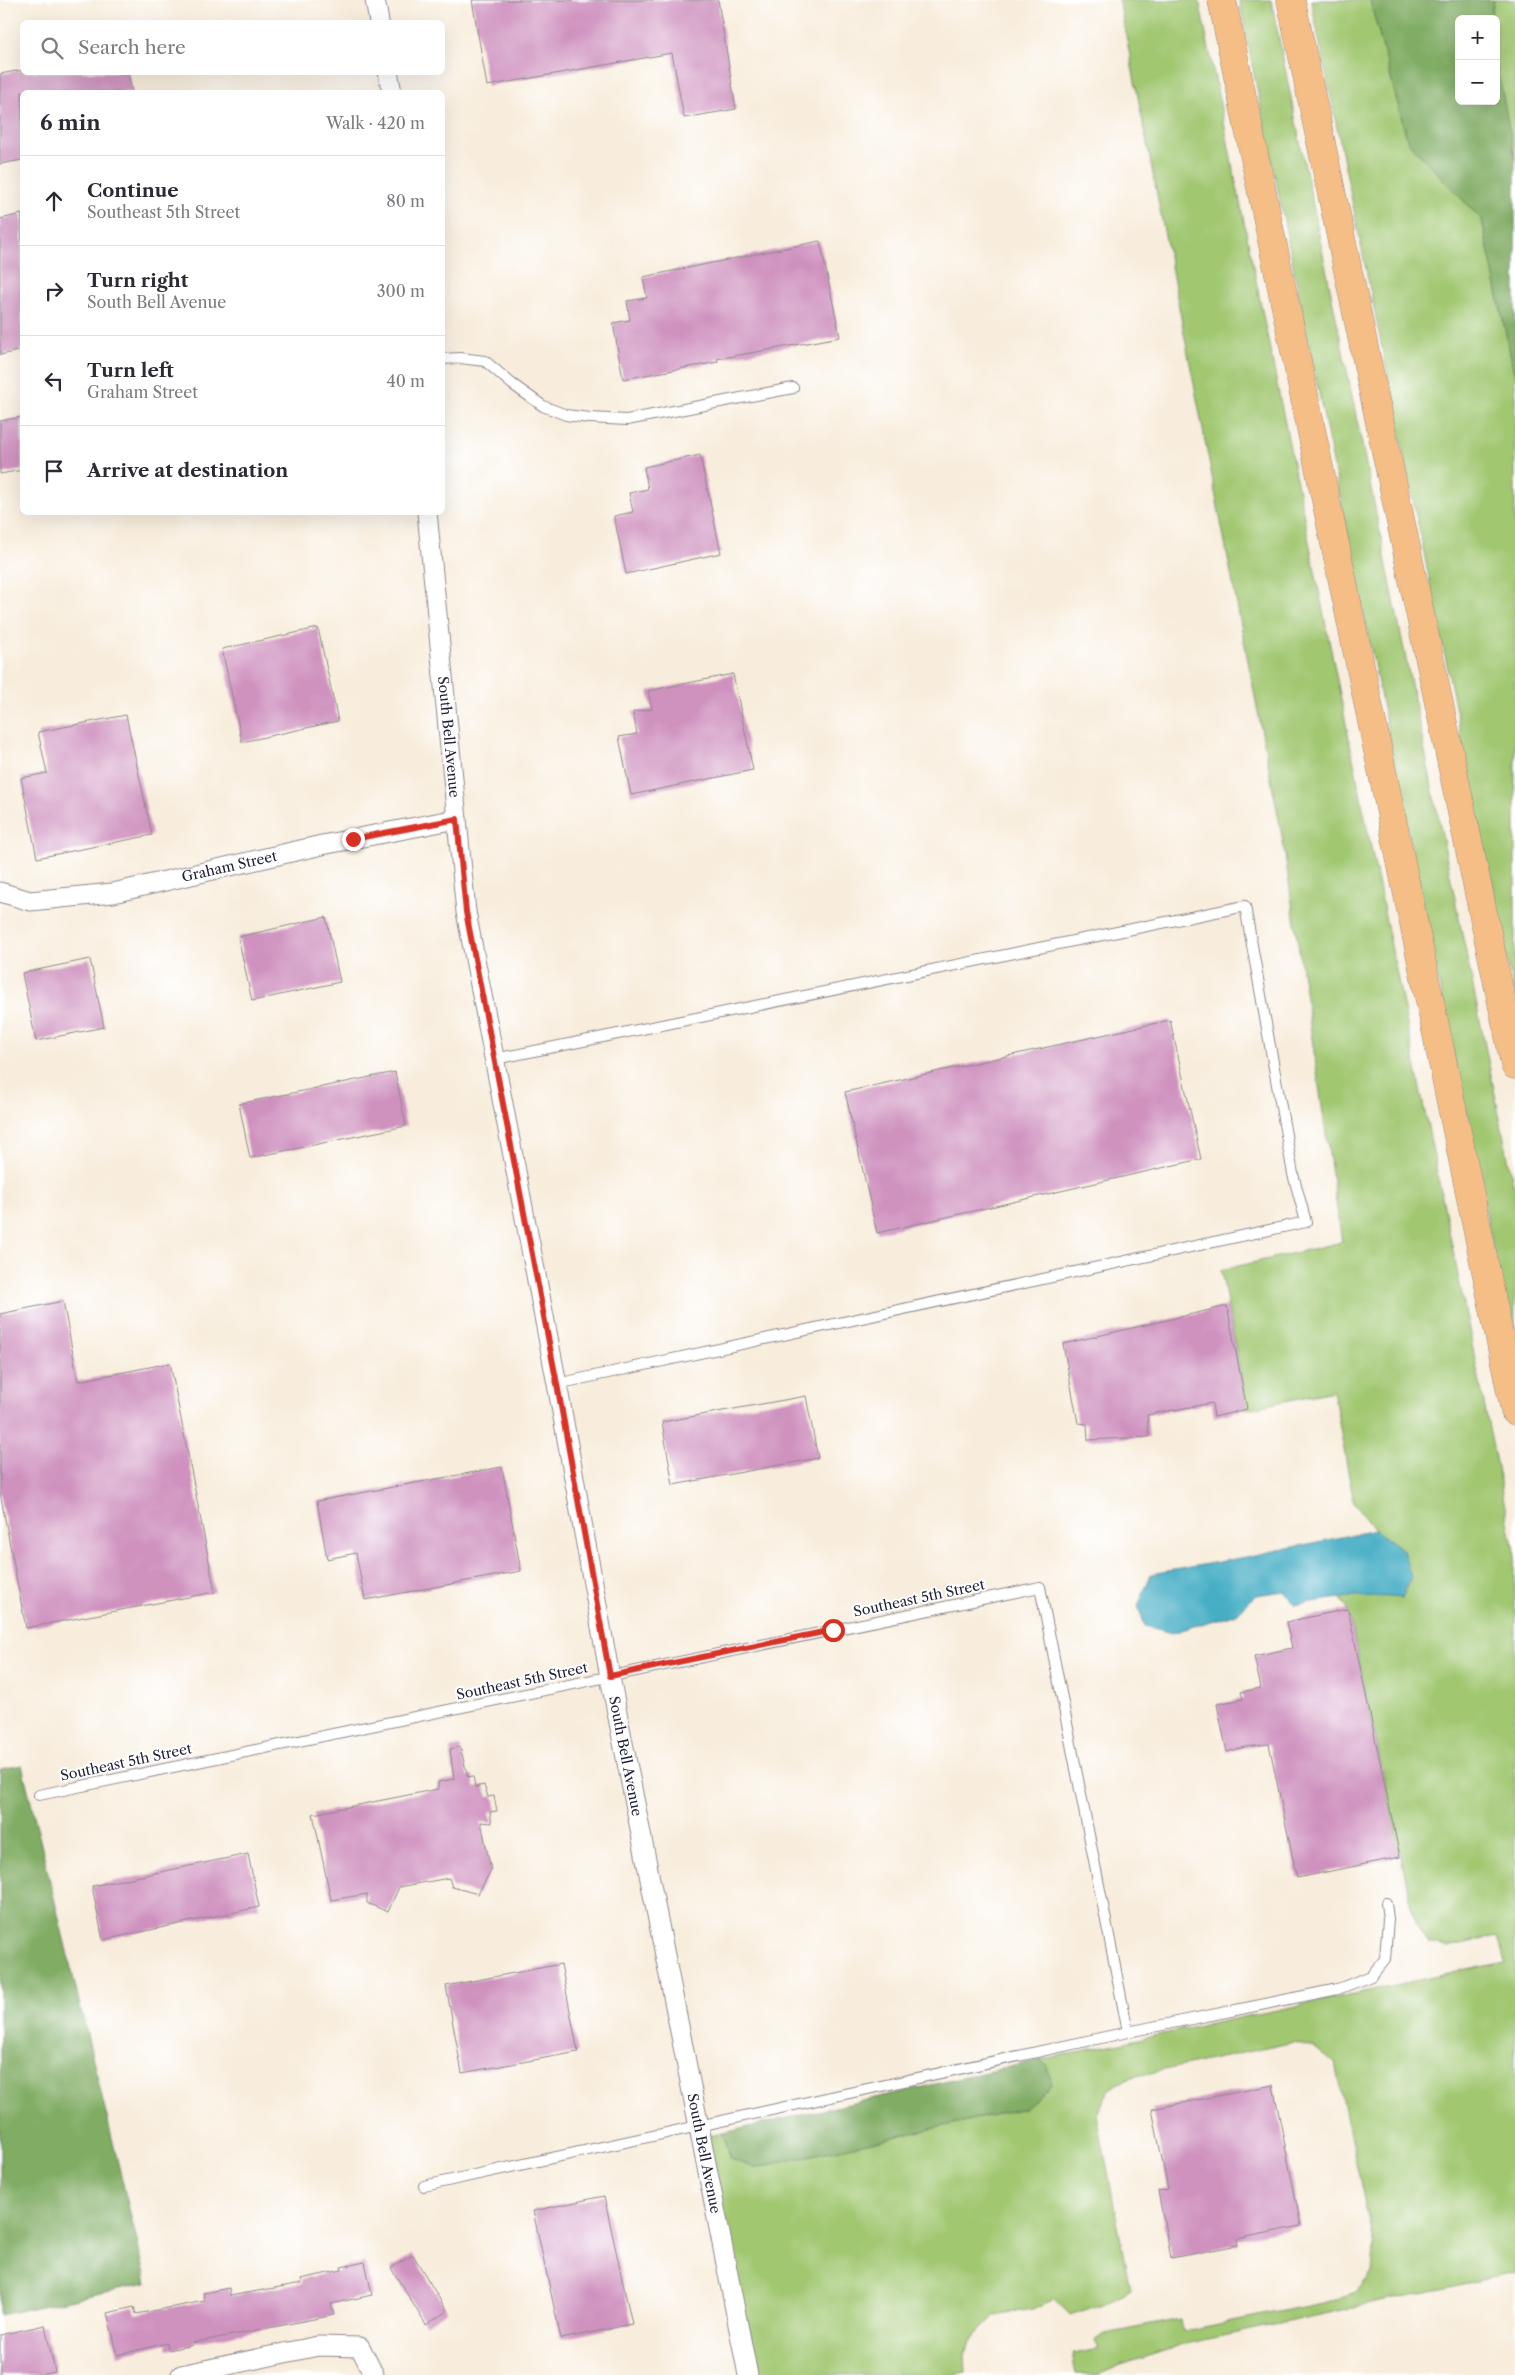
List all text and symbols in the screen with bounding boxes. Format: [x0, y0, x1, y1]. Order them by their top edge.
map controls [1455, 15, 1500, 105]
button: + [1455, 15, 1500, 60]
search box [20, 20, 445, 75]
icon: search [38, 34, 66, 62]
text: Search here [78, 36, 186, 59]
button: − [1455, 60, 1500, 105]
text: 6 min [40, 110, 101, 135]
text: Walk · 420 m [326, 113, 425, 133]
text: Continue [87, 179, 179, 202]
icon: ahead [40, 187, 68, 215]
text: 80 m [386, 191, 425, 211]
text: Southeast 5th Street [87, 202, 240, 222]
text: Turn right [87, 269, 188, 292]
icon: right [40, 277, 68, 305]
text: 300 m [377, 281, 425, 301]
text: South Bell Avenue [87, 292, 226, 312]
text: Turn left [87, 359, 174, 382]
icon: left [40, 367, 68, 395]
text: 40 m [386, 371, 425, 391]
text: Graham Street [87, 382, 198, 402]
icon: arrive [40, 457, 68, 485]
text: Arrive at destination [87, 459, 288, 482]
street label: South Bell Avenue [434, 675, 464, 799]
route end [342, 828, 365, 851]
street label: Graham Street [180, 847, 279, 886]
street label: Southeast 5th Street [852, 1575, 986, 1621]
route start [822, 1619, 845, 1642]
street label: Southeast 5th Street [455, 1658, 589, 1704]
street label: South Bell Avenue [605, 1695, 646, 1818]
street label: Southeast 5th Street [59, 1739, 193, 1785]
street label: South Bell Avenue [684, 2092, 725, 2215]

